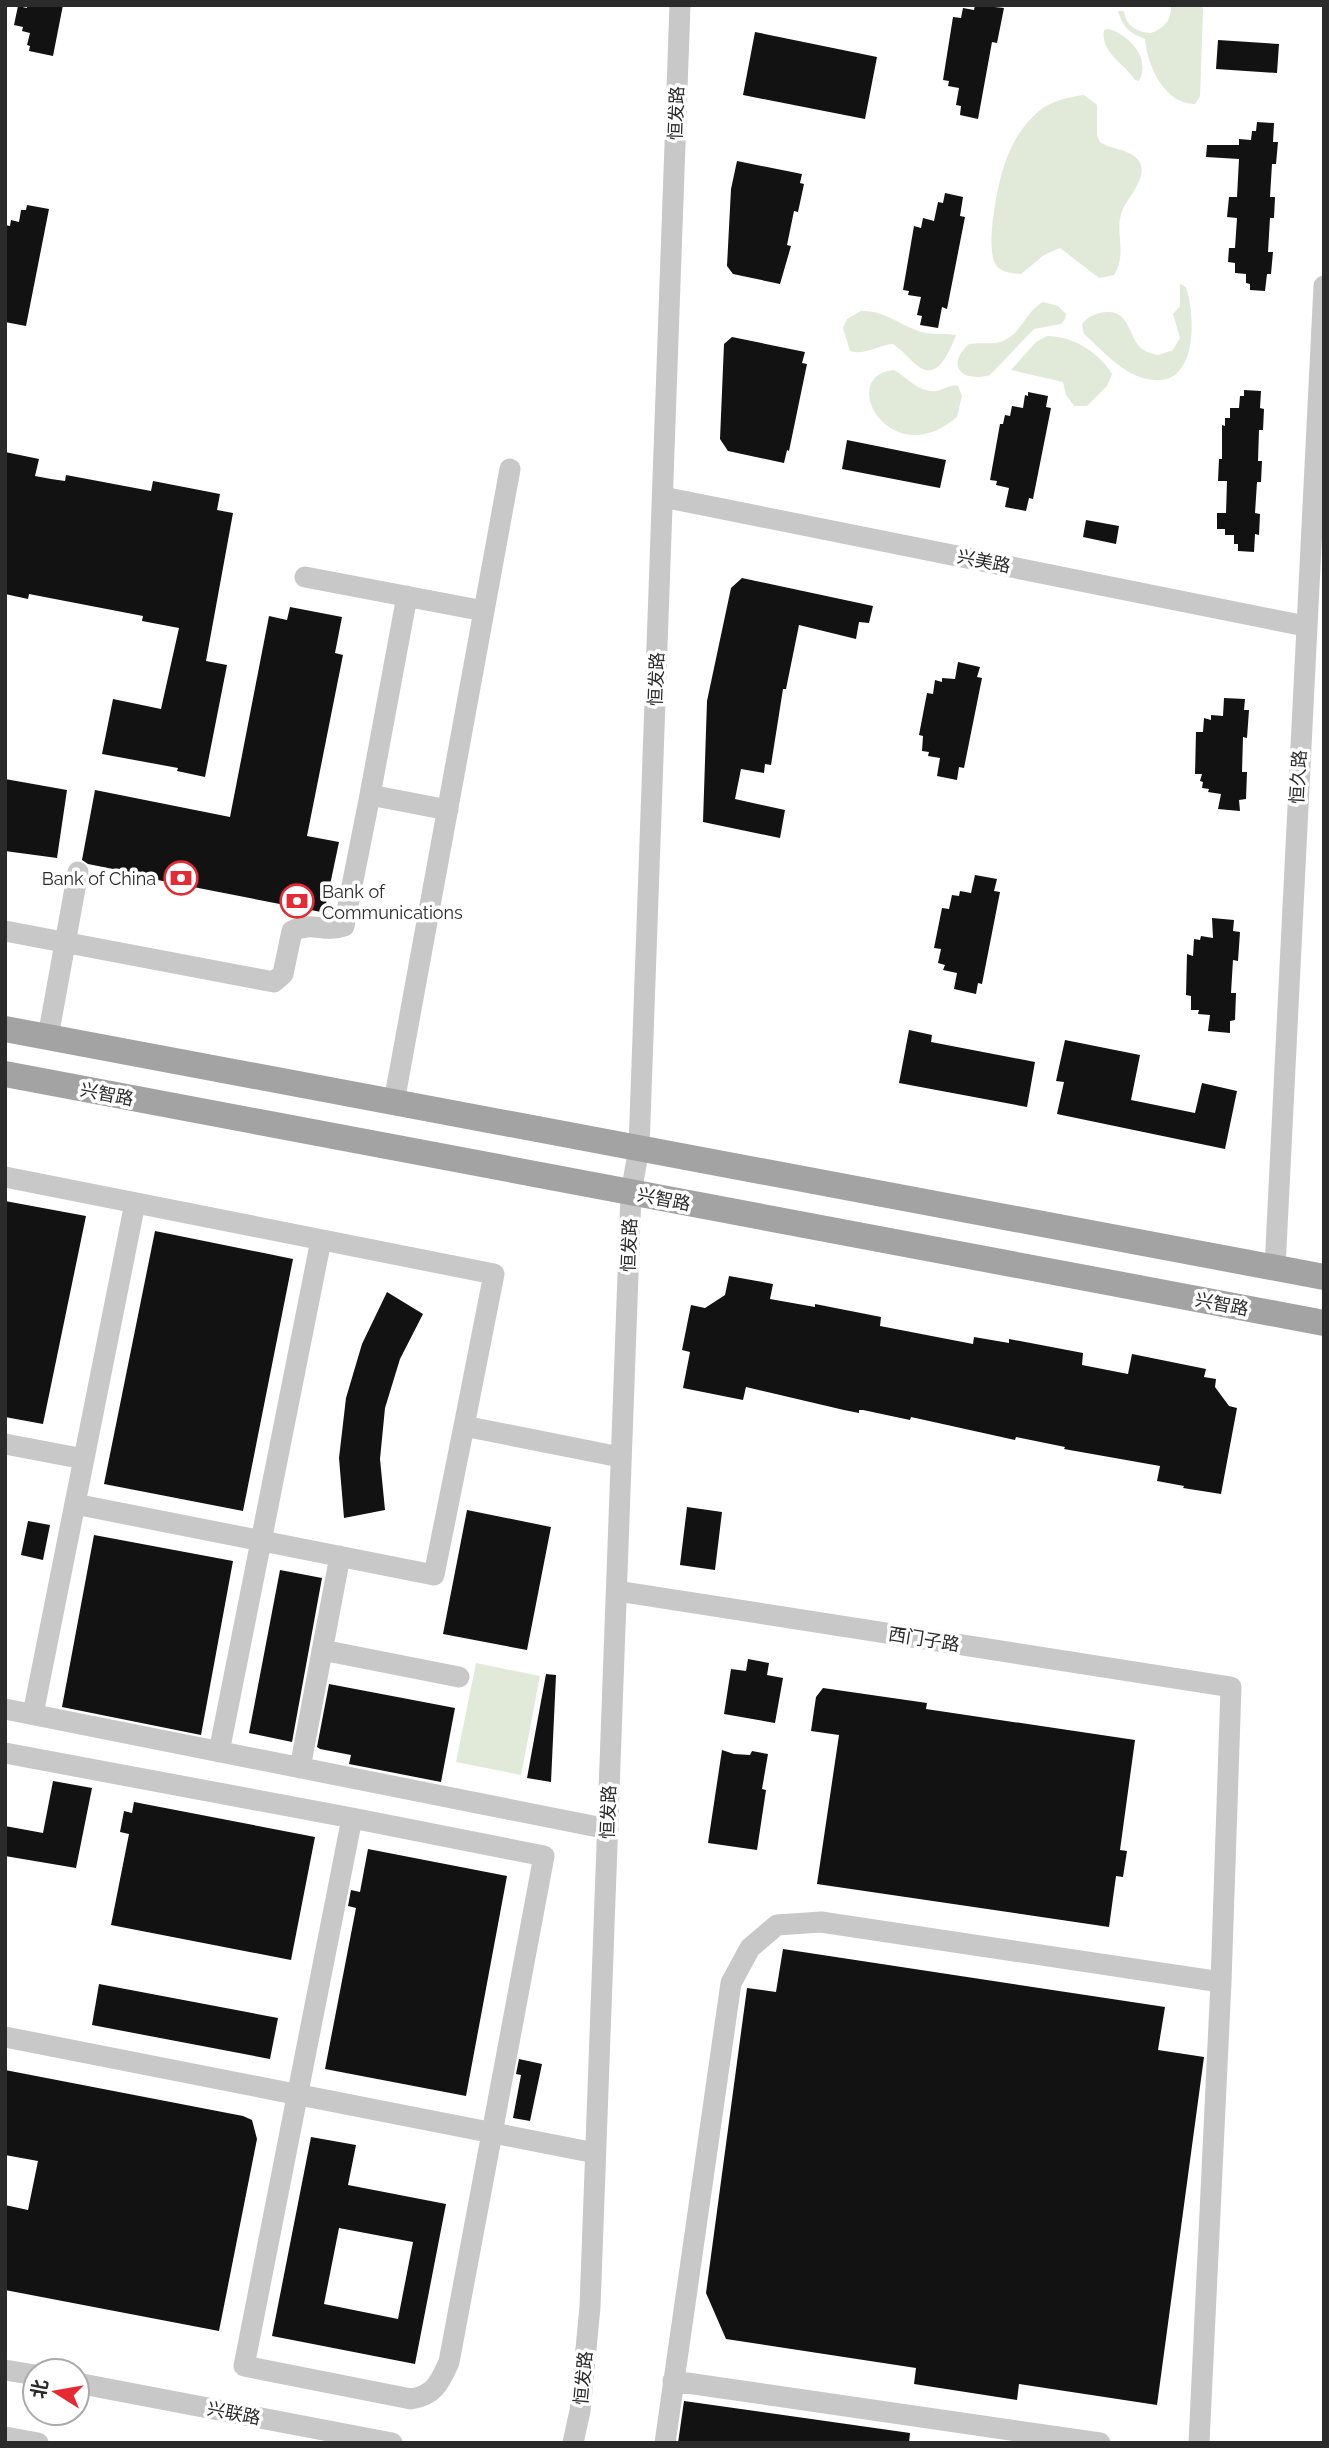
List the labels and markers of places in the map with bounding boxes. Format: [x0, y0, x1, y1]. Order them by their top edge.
bank icon: Bank of China [162, 859, 200, 897]
place label: Bank of China [42, 868, 156, 889]
place label: Bank of Communications [322, 881, 463, 923]
bank icon: Bank of Communications [278, 882, 316, 920]

